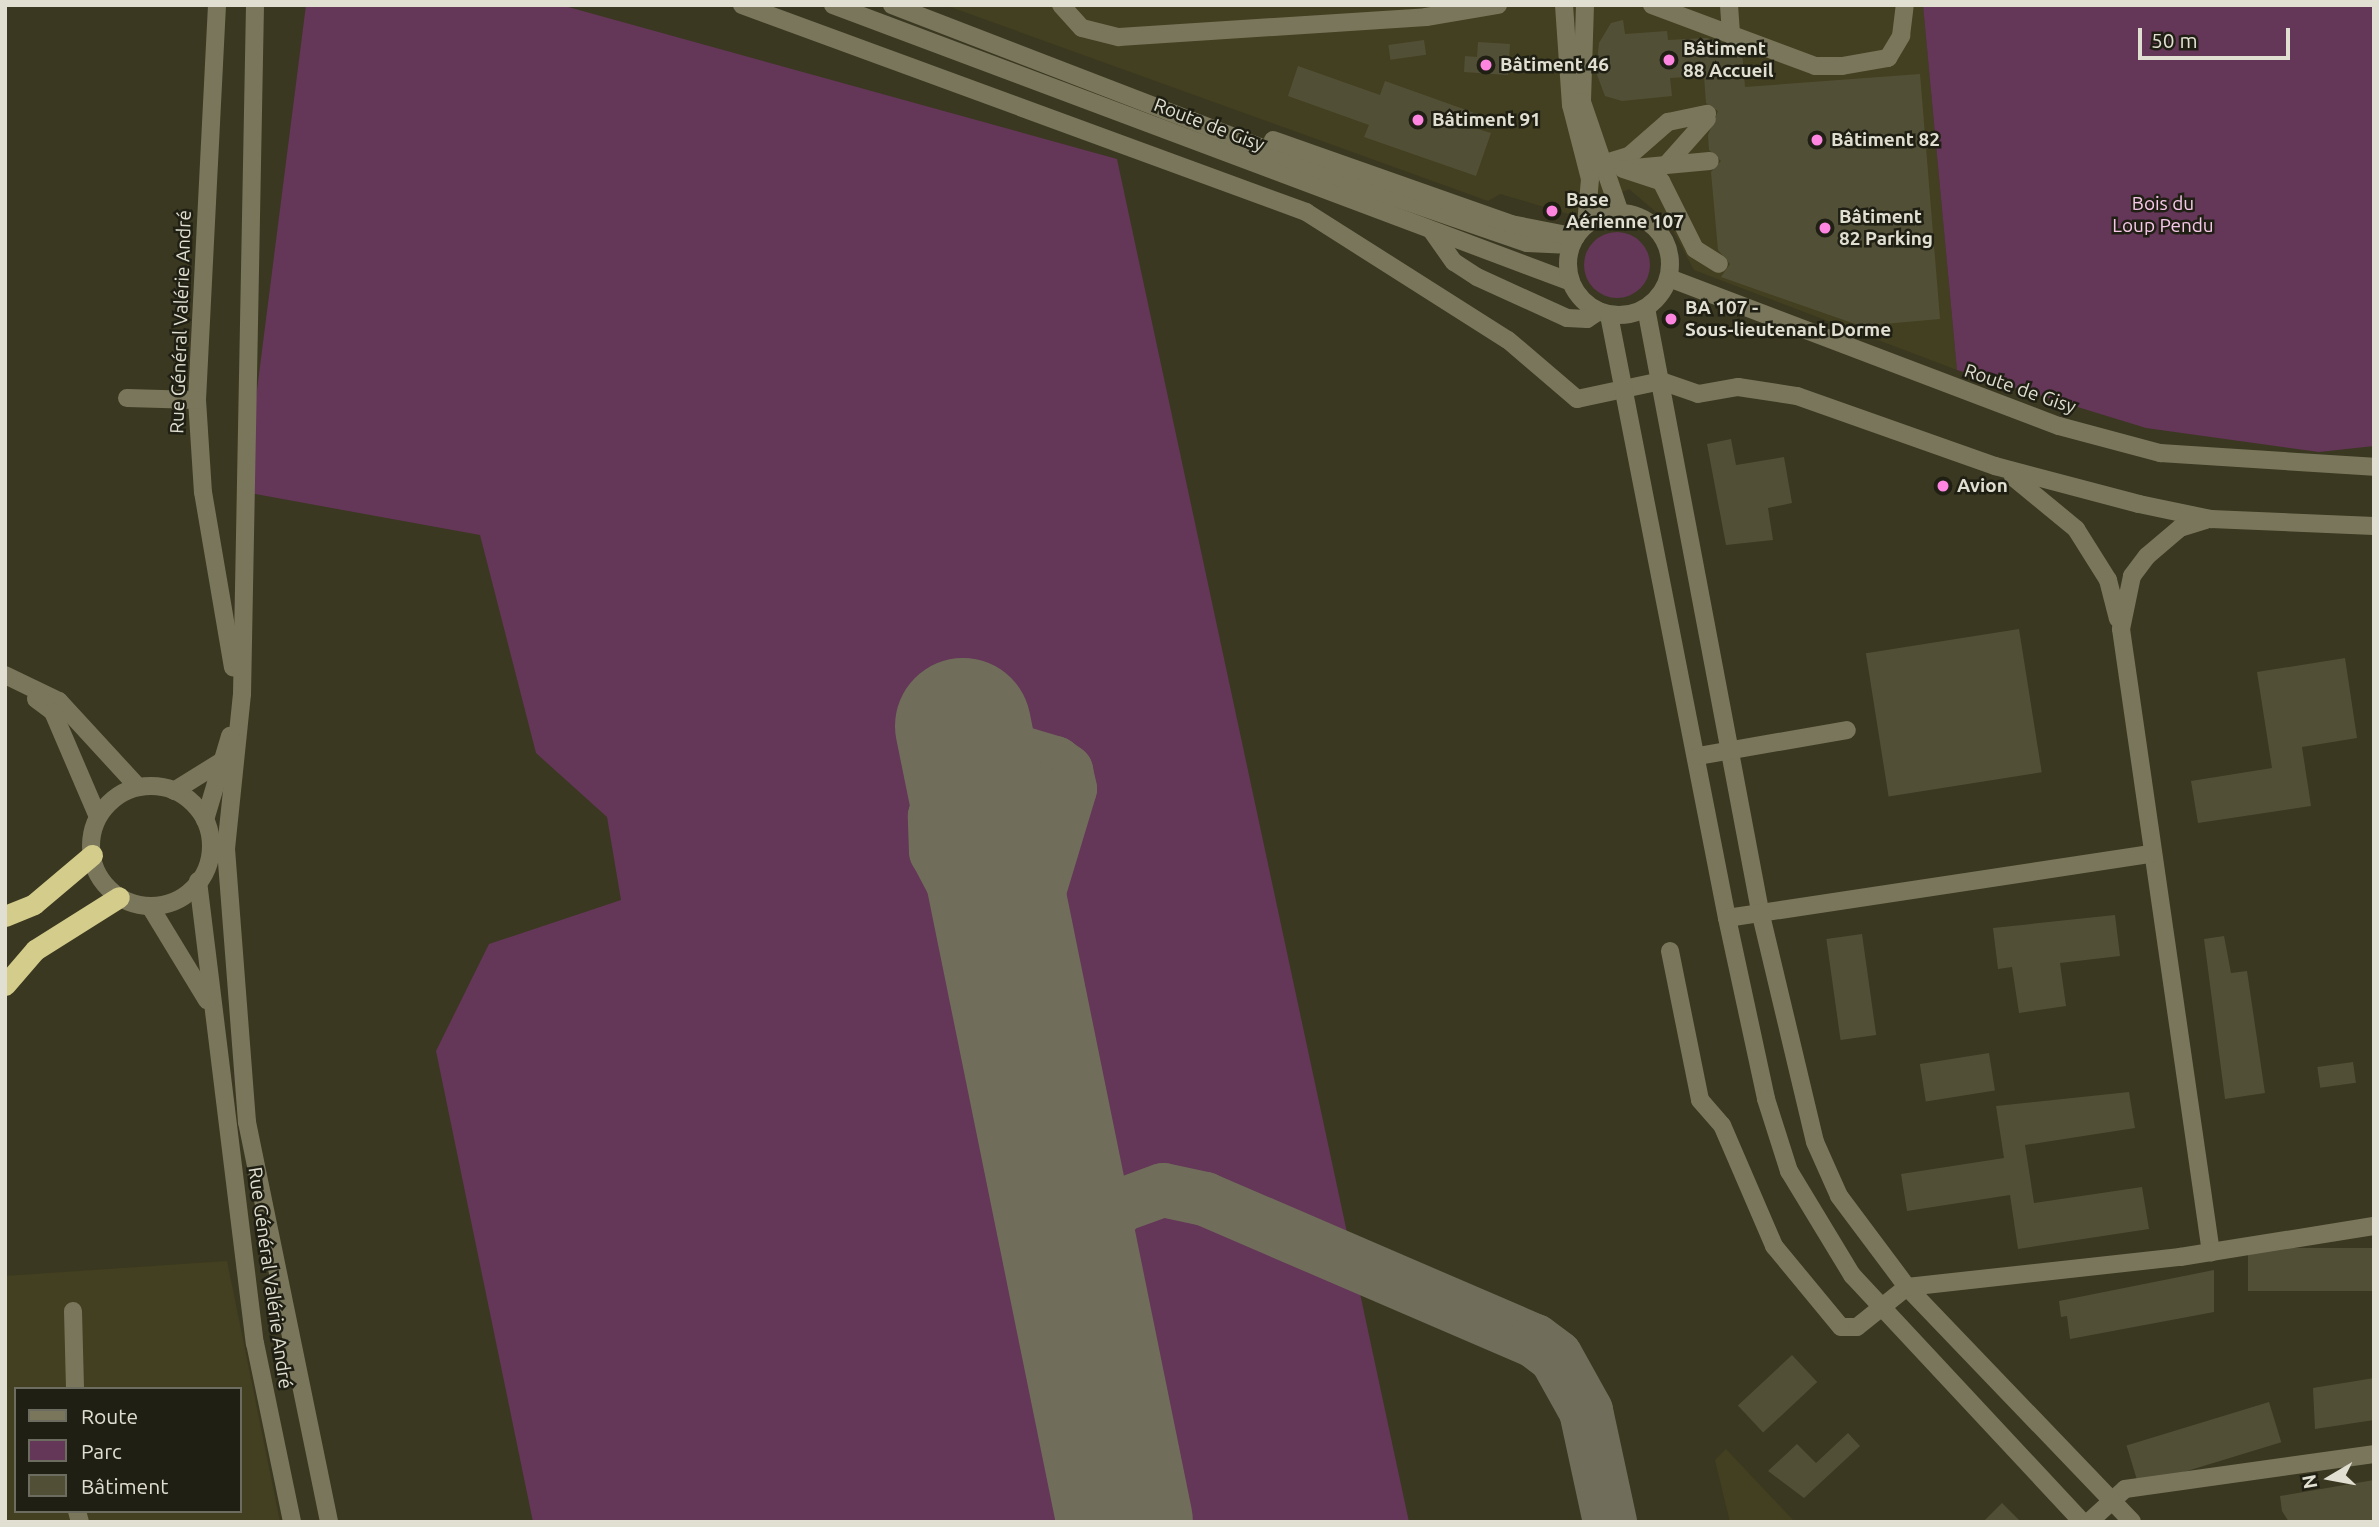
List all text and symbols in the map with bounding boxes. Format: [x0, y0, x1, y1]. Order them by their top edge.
scale bar [2141, 14, 2293, 58]
text: 50 m [2151, 28, 2198, 52]
place label: Bâtiment 88 Accueil [1683, 38, 1774, 82]
marker: Bâtiment 88 Accueil [1661, 52, 1677, 68]
place label: Bâtiment 46 [1500, 54, 1609, 76]
marker: Bâtiment 46 [1478, 57, 1494, 73]
street label: Route de Gisy [1150, 93, 1268, 157]
place label: Bâtiment 91 [1432, 109, 1541, 131]
marker: Bâtiment 91 [1410, 112, 1426, 128]
place label: Bâtiment 82 [1831, 129, 1940, 151]
marker: Bâtiment 82 [1809, 132, 1825, 148]
place label: Base Aérienne 107 [1566, 189, 1684, 233]
park label: Bois du Loup Pendu [2112, 193, 2214, 237]
marker: Base Aérienne 107 [1544, 203, 1560, 219]
place label: Bâtiment 82 Parking [1839, 206, 1933, 250]
street label: Rue Général Valérie André [166, 210, 196, 434]
marker: Bâtiment 82 Parking [1817, 220, 1833, 236]
place label: BA 107 - Sous-lieutenant Dorme [1685, 297, 1891, 341]
marker: BA 107 - Sous-lieutenant Dorme [1663, 311, 1679, 327]
street label: Route de Gisy [1961, 359, 2079, 419]
place label: Avion [1957, 475, 2008, 497]
marker: Avion [1935, 478, 1951, 494]
street label: Rue Général Valérie André [243, 1166, 297, 1390]
legend [14, 1387, 242, 1513]
text: Route [81, 1404, 138, 1428]
text: Parc [81, 1439, 122, 1463]
north arrow [2295, 1443, 2365, 1513]
text: N [2297, 1473, 2321, 1491]
text: Bâtiment [81, 1474, 168, 1498]

